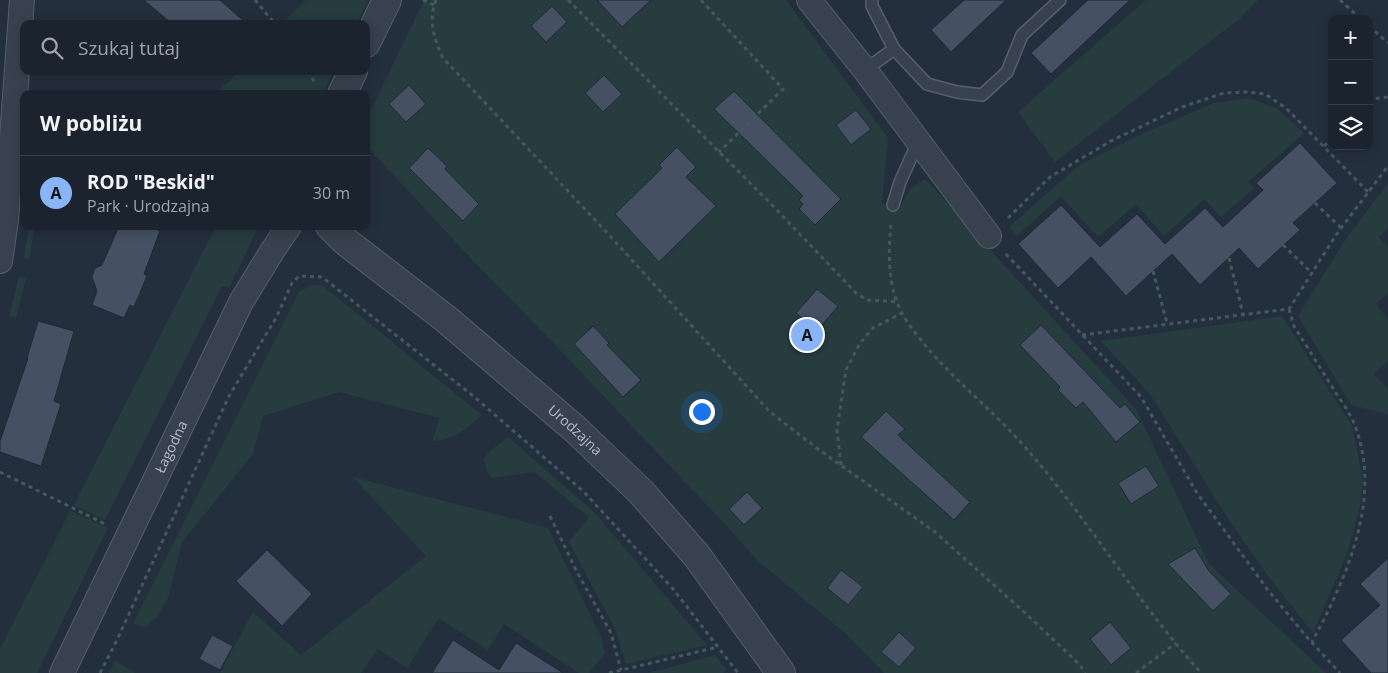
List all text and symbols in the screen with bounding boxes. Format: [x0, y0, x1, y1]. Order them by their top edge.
map controls [1328, 15, 1373, 150]
button: + [1328, 15, 1373, 60]
search box [20, 20, 370, 75]
icon: search [38, 34, 66, 62]
text: Szukaj tutaj [78, 35, 180, 61]
button: − [1328, 60, 1373, 105]
button: layers [1328, 105, 1373, 150]
text: W pobliżu [40, 109, 142, 137]
text: ROD "Beskid" [87, 169, 215, 195]
text: A [50, 182, 62, 204]
text: 30 m [313, 182, 350, 204]
text: Park · Urodzajna [87, 195, 210, 217]
pin: A [791, 316, 823, 354]
your location [689, 399, 715, 425]
street label: Urodzajna [544, 400, 607, 459]
street label: Łagodna [150, 417, 191, 476]

